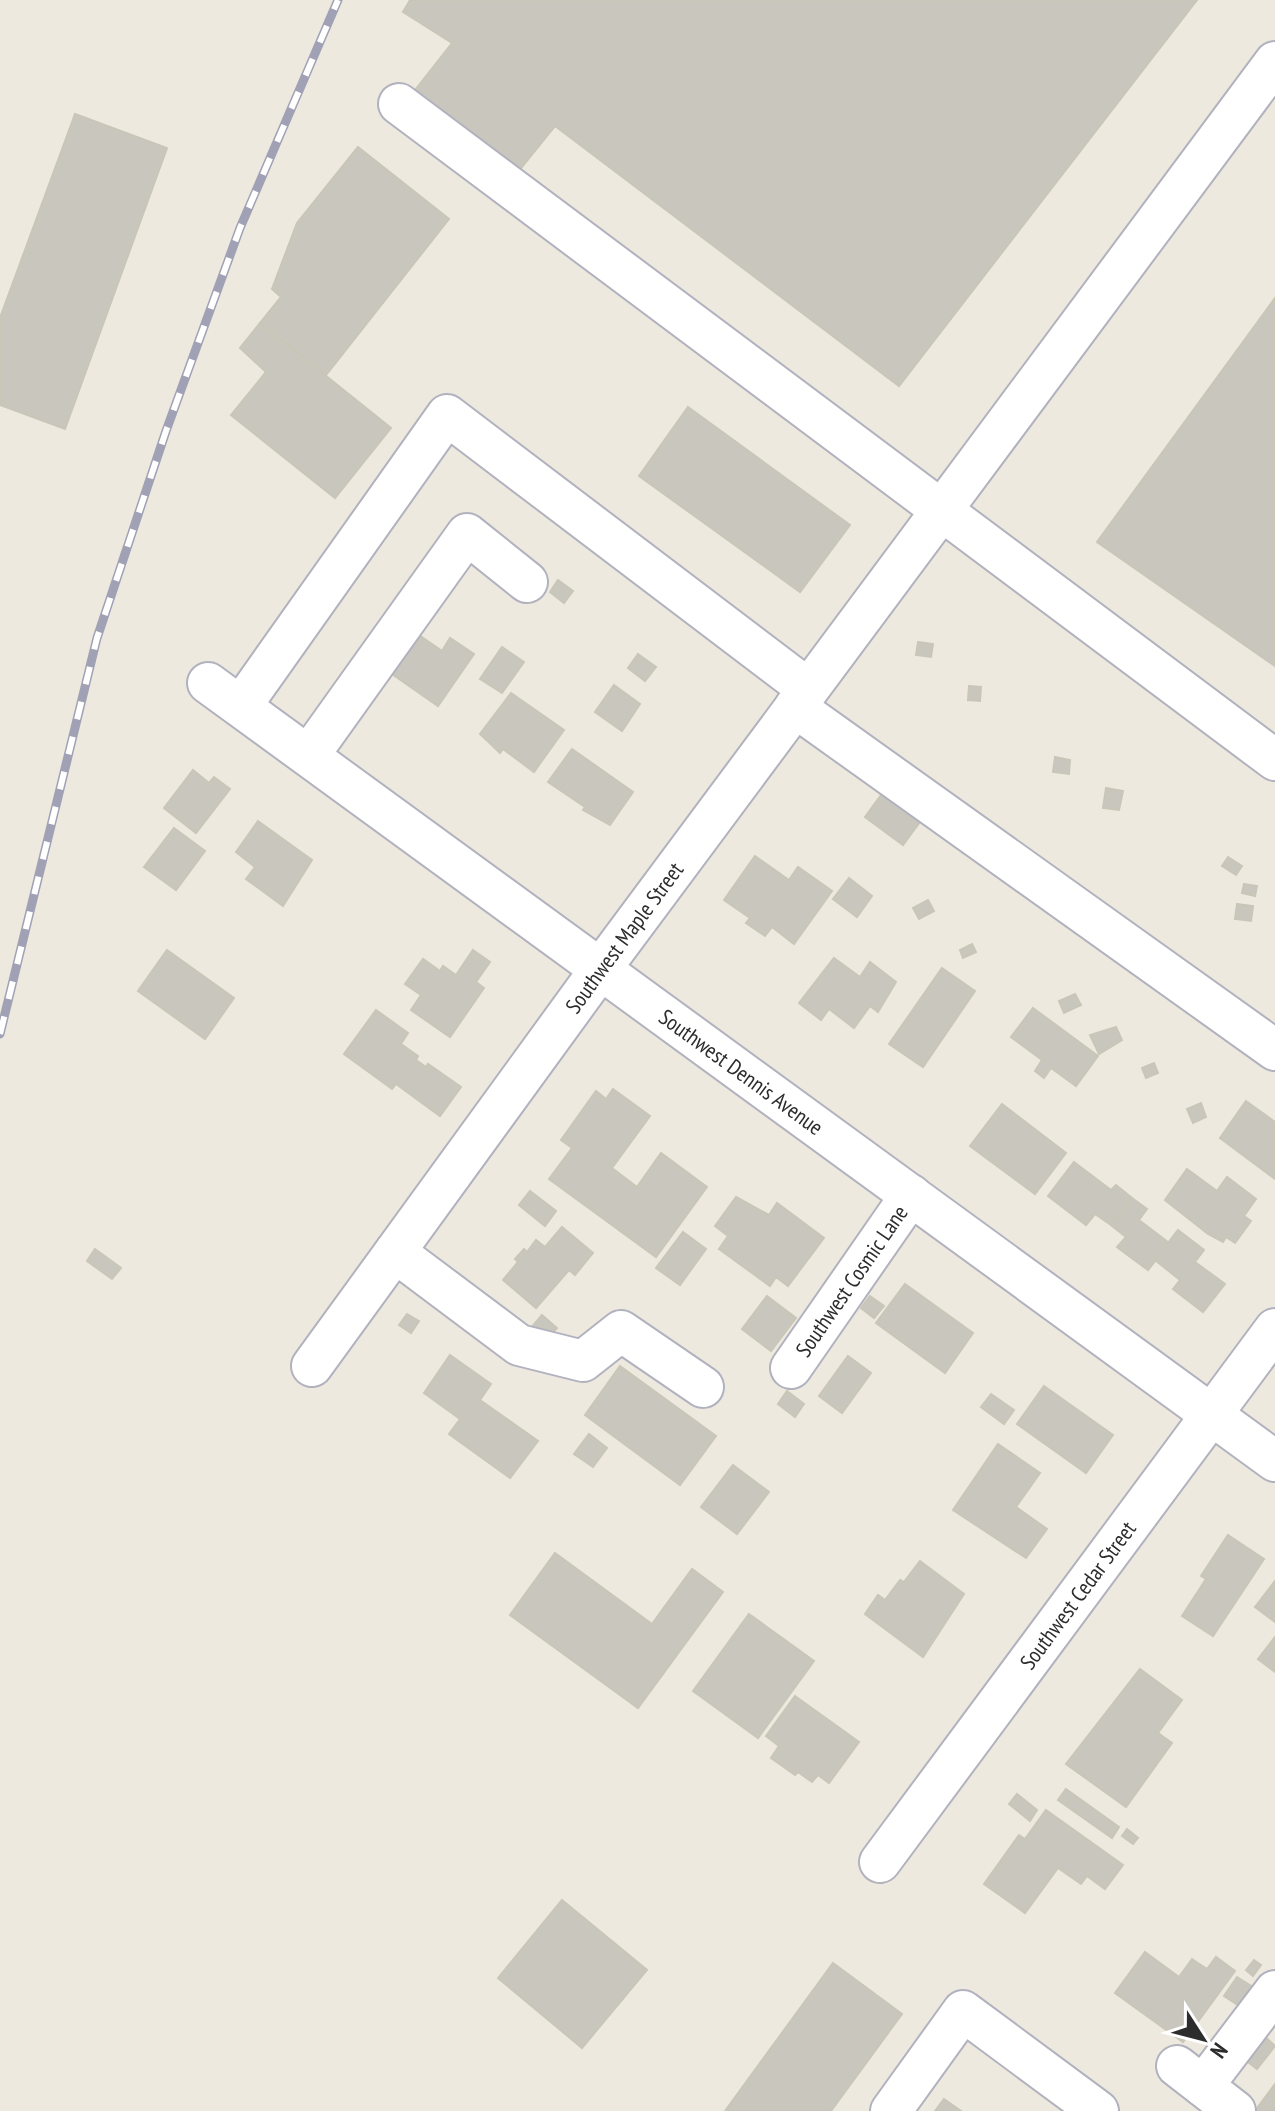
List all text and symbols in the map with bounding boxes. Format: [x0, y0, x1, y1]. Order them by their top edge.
street label: Southwest Maple Street [559, 856, 689, 1019]
street label: Southwest Dennis Avenue [654, 1003, 829, 1141]
street label: Southwest Cosmic Lane [789, 1200, 914, 1362]
street label: Southwest Cedar Street [1014, 1516, 1142, 1675]
north arrow [1163, 1999, 1243, 2079]
text: N [1204, 2038, 1234, 2064]

